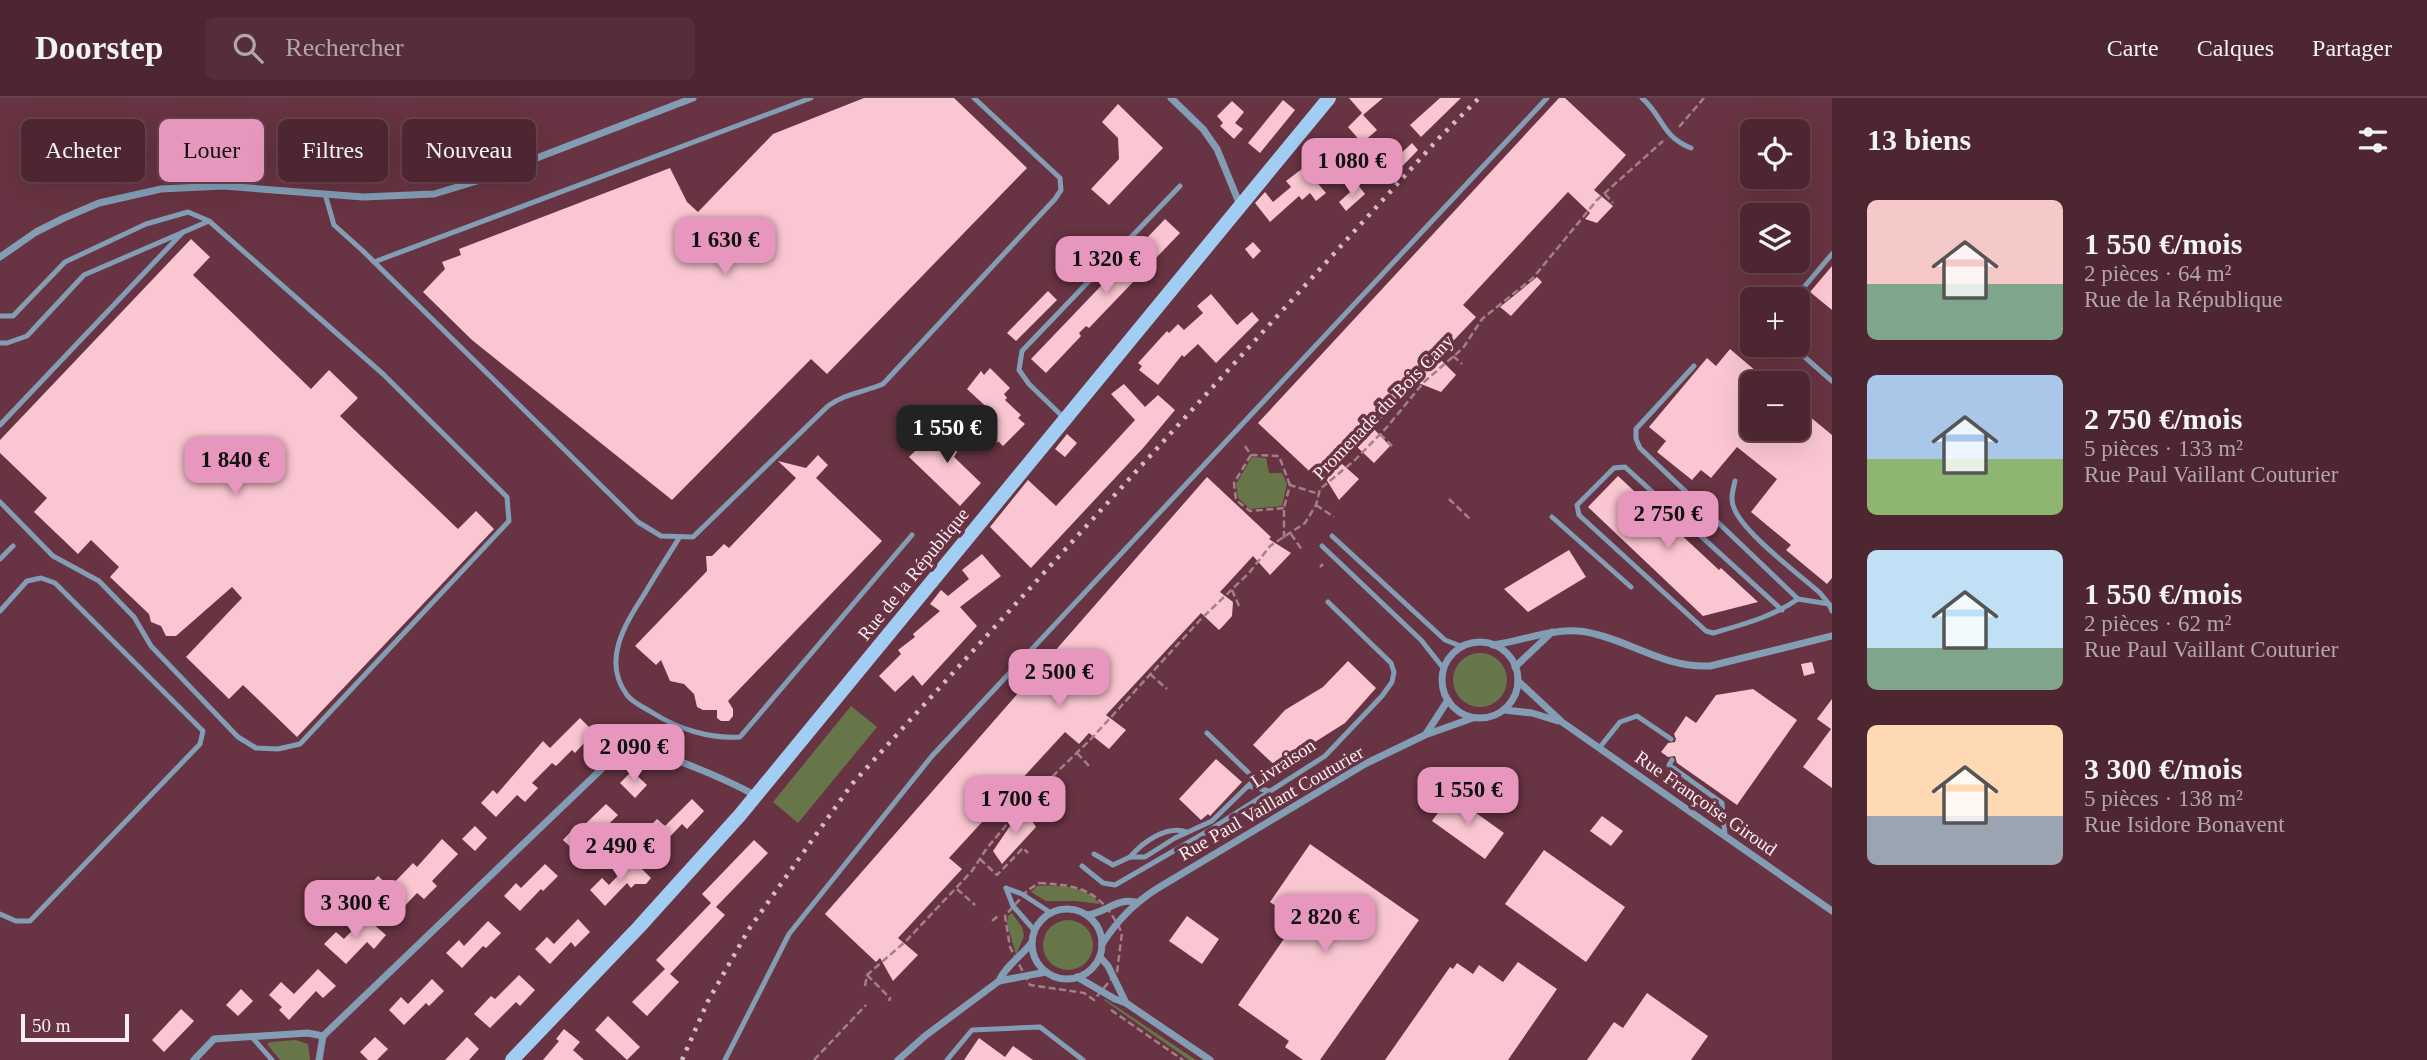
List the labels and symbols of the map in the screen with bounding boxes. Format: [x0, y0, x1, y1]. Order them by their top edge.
pin: 1 080 € [1287, 139, 1417, 198]
pin: 1 630 € [660, 218, 790, 277]
pin: 1 320 € [1041, 236, 1171, 296]
street label: Promenade du Bois Cany [1308, 330, 1458, 484]
pin: 1 550 € [882, 406, 1012, 465]
pin: 1 840 € [170, 438, 300, 497]
pin: 2 750 € [1603, 491, 1733, 551]
street label: Rue de la République [853, 504, 973, 644]
pin: 2 500 € [994, 650, 1124, 709]
pin: 2 090 € [569, 724, 699, 784]
street label: Livraison [1247, 734, 1320, 792]
street label: Rue Paul Vaillant Couturier [1175, 741, 1368, 865]
street label: Rue Françoise Giroud [1631, 746, 1781, 860]
pin: 1 550 € [1403, 768, 1533, 827]
pin: 1 700 € [950, 776, 1080, 836]
pin: 2 490 € [555, 824, 685, 883]
pin: 3 300 € [290, 880, 420, 940]
pin: 2 820 € [1260, 894, 1390, 954]
scale bar [21, 1011, 130, 1043]

